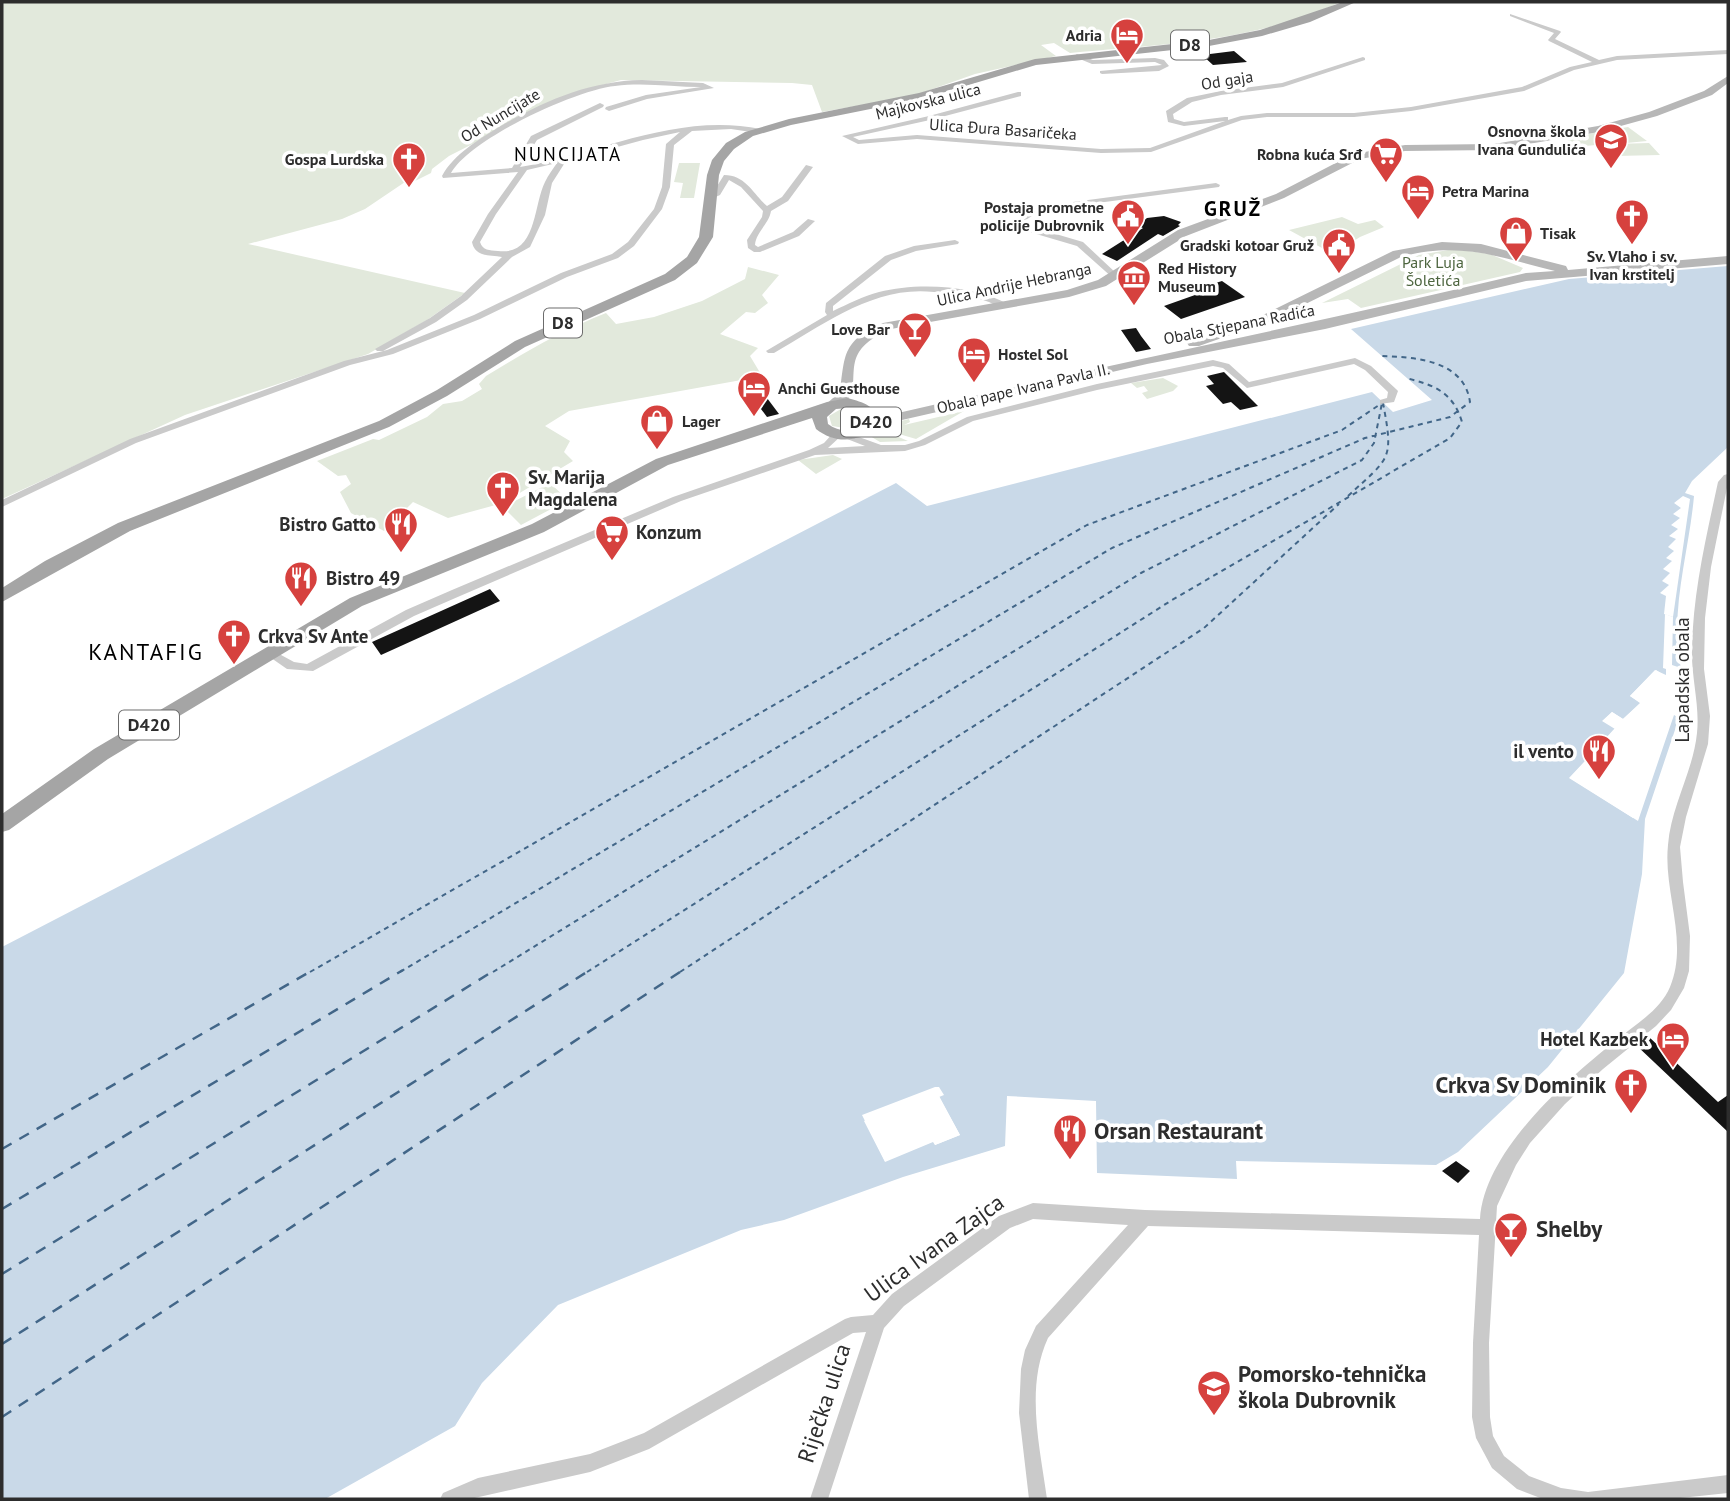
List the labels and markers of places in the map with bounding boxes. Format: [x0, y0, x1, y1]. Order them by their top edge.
hotel icon: Adria [1108, 16, 1146, 65]
place label: Adria [1066, 25, 1102, 45]
place label: Osnovna škola Ivana Gundulića [1477, 121, 1586, 159]
school or university icon: Osnovna škola Ivana Gundulića [1592, 121, 1630, 170]
supermarket icon: Robna kuća Srđ [1367, 135, 1405, 184]
church icon: Gospa Lurdska [390, 140, 428, 189]
place label: Robna kuća Srđ [1257, 144, 1362, 164]
place label: Gospa Lurdska [285, 149, 384, 169]
hotel icon: Petra Marina [1399, 172, 1437, 221]
place label: Petra Marina [1442, 181, 1529, 201]
place label: Postaja prometne policije Dubrovnik [980, 197, 1104, 235]
public building icon: Postaja prometne policije Dubrovnik [1109, 197, 1147, 246]
church icon: Sv. Vlaho i sv. Ivan krstitelj [1613, 197, 1651, 246]
shop icon: Tisak [1497, 214, 1535, 263]
place label: Tisak [1540, 223, 1576, 243]
public building icon: Gradski kotoar Gruž [1320, 226, 1358, 275]
place label: Gradski kotoar Gruž [1180, 235, 1314, 255]
place label: Sv. Vlaho i sv. Ivan krstitelj [1587, 246, 1677, 284]
museum icon: Red History Museum [1115, 258, 1153, 307]
place label: Red History Museum [1158, 258, 1237, 296]
bar icon: Love Bar [896, 310, 934, 359]
place label: Love Bar [831, 319, 890, 339]
hotel icon: Hostel Sol [955, 335, 993, 384]
place label: Hostel Sol [998, 344, 1068, 364]
hotel icon: Anchi Guesthouse [735, 369, 773, 418]
place label: Anchi Guesthouse [778, 378, 900, 398]
shop icon: Lager [638, 402, 676, 451]
place label: Lager [682, 411, 721, 431]
place label: Sv. Marija Magdalena [528, 465, 618, 511]
church icon: Sv. Marija Magdalena [484, 469, 522, 518]
restaurant icon: Bistro Gatto [382, 505, 420, 554]
place label: Bistro Gatto [279, 512, 376, 536]
supermarket icon: Konzum [593, 513, 631, 562]
place label: Konzum [636, 520, 702, 544]
restaurant icon: Bistro 49 [282, 559, 320, 608]
place label: Bistro 49 [326, 566, 400, 590]
church icon: Crkva Sv Ante [215, 617, 253, 666]
place label: Crkva Sv Ante [258, 624, 369, 648]
restaurant icon: il vento [1580, 732, 1618, 781]
place label: il vento [1513, 739, 1574, 763]
hotel icon: Hotel Kazbek [1654, 1020, 1692, 1069]
place label: Hotel Kazbek [1540, 1027, 1649, 1051]
church icon: Crkva Sv Dominik [1612, 1066, 1650, 1115]
place label: Crkva Sv Dominik [1435, 1070, 1607, 1099]
restaurant icon: Orsan Restaurant [1051, 1112, 1089, 1161]
place label: Orsan Restaurant [1094, 1116, 1263, 1145]
bar icon: Shelby [1492, 1210, 1530, 1259]
place label: Shelby [1536, 1214, 1603, 1243]
place label: Pomorsko-tehnička škola Dubrovnik [1238, 1359, 1427, 1414]
school or university icon: Pomorsko-tehnička škola Dubrovnik [1195, 1368, 1233, 1417]

